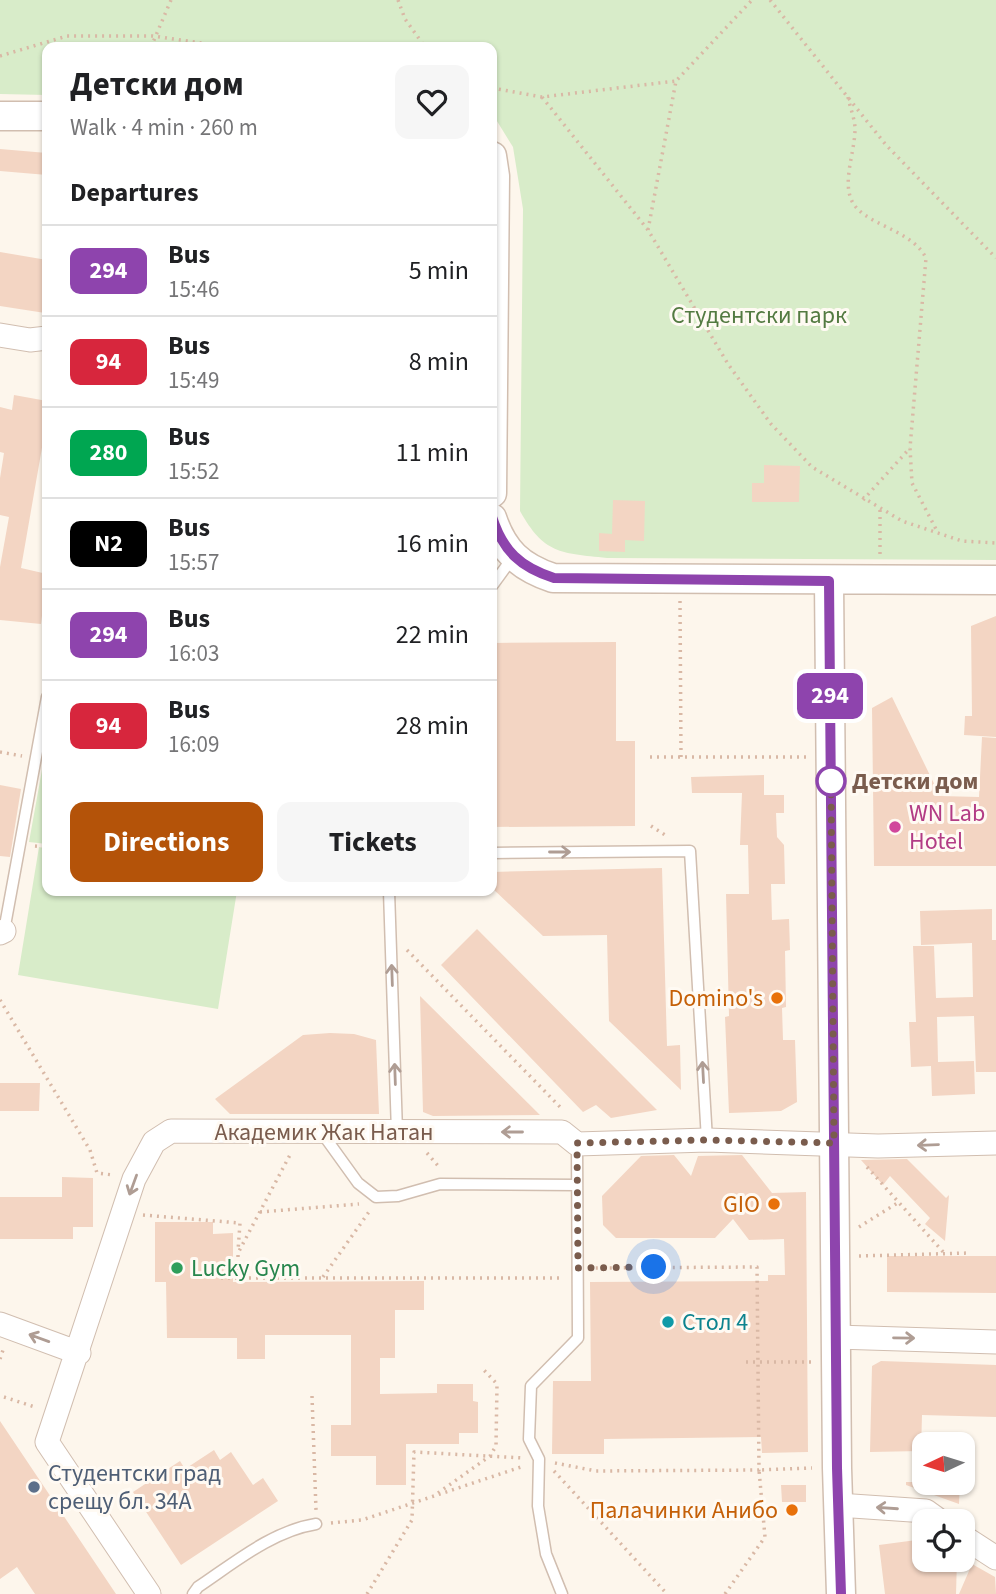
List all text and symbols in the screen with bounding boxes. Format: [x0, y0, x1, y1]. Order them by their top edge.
text: Детски дом [70, 61, 244, 108]
button: heart [395, 65, 469, 139]
text: Walk · 4 min · 260 m [70, 111, 258, 144]
text: Departures [70, 174, 198, 211]
text: Bus [168, 236, 210, 273]
text: 5 min [409, 252, 469, 289]
text: 294 [89, 253, 128, 288]
text: 15:46 [168, 273, 219, 306]
park label: Студентски парк [671, 298, 847, 333]
text: Bus [168, 327, 210, 364]
text: 8 min [409, 343, 469, 380]
text: 94 [96, 344, 121, 379]
text: 15:49 [168, 364, 219, 397]
text: Bus [168, 418, 210, 455]
text: 11 min [396, 434, 469, 471]
text: 280 [89, 435, 128, 470]
text: 15:52 [168, 455, 219, 488]
text: Bus [168, 509, 210, 546]
text: 16 min [396, 525, 469, 562]
text: N2 [94, 526, 123, 561]
text: 15:57 [168, 546, 219, 579]
text: Bus [168, 600, 210, 637]
text: 22 min [396, 616, 469, 653]
text: 294 [89, 617, 128, 652]
text: 16:03 [168, 637, 219, 670]
line badge: 294 [790, 673, 870, 719]
text: 294 [811, 678, 849, 713]
text: Bus [168, 691, 210, 728]
text: 28 min [396, 707, 469, 744]
text: 94 [96, 708, 121, 743]
text: 16:09 [168, 728, 219, 761]
place label: Детски дом [852, 764, 978, 799]
marker: Детски дом [816, 766, 846, 796]
place label: WN Lab Hotel [909, 796, 985, 859]
button: Directions [70, 802, 263, 882]
button: Tickets [277, 802, 469, 882]
marker: WN Lab Hotel [887, 819, 903, 835]
one-way arrow [548, 845, 571, 859]
one-way arrow [385, 964, 398, 987]
place label: Domino's [668, 981, 763, 1016]
marker: Domino's [769, 990, 785, 1006]
one-way arrow [696, 1062, 709, 1084]
one-way arrow [389, 1063, 402, 1086]
street label: Академик Жак Натан [214, 1115, 434, 1150]
one-way arrow [501, 1125, 524, 1139]
one-way arrow [917, 1138, 940, 1151]
one-way arrow [126, 1174, 138, 1196]
place label: GIO [723, 1187, 760, 1222]
marker: GIO [766, 1196, 782, 1212]
your location [636, 1249, 671, 1284]
place label: Lucky Gym [191, 1251, 300, 1286]
marker: Lucky Gym [169, 1260, 185, 1276]
place label: Стол 4 [682, 1305, 748, 1340]
marker: Стол 4 [660, 1314, 676, 1330]
one-way arrow [29, 1331, 51, 1343]
one-way arrow [893, 1332, 916, 1345]
north arrow [912, 1432, 975, 1494]
map controls [912, 1432, 975, 1572]
place label: Студентски град срещу бл. 34А [48, 1456, 221, 1519]
marker: Студентски град срещу бл. 34А [26, 1479, 42, 1495]
place label: Палачинки Анибо [590, 1493, 778, 1528]
one-way arrow [876, 1501, 899, 1514]
marker: Палачинки Анибо [784, 1502, 800, 1518]
button: locate [912, 1509, 975, 1572]

